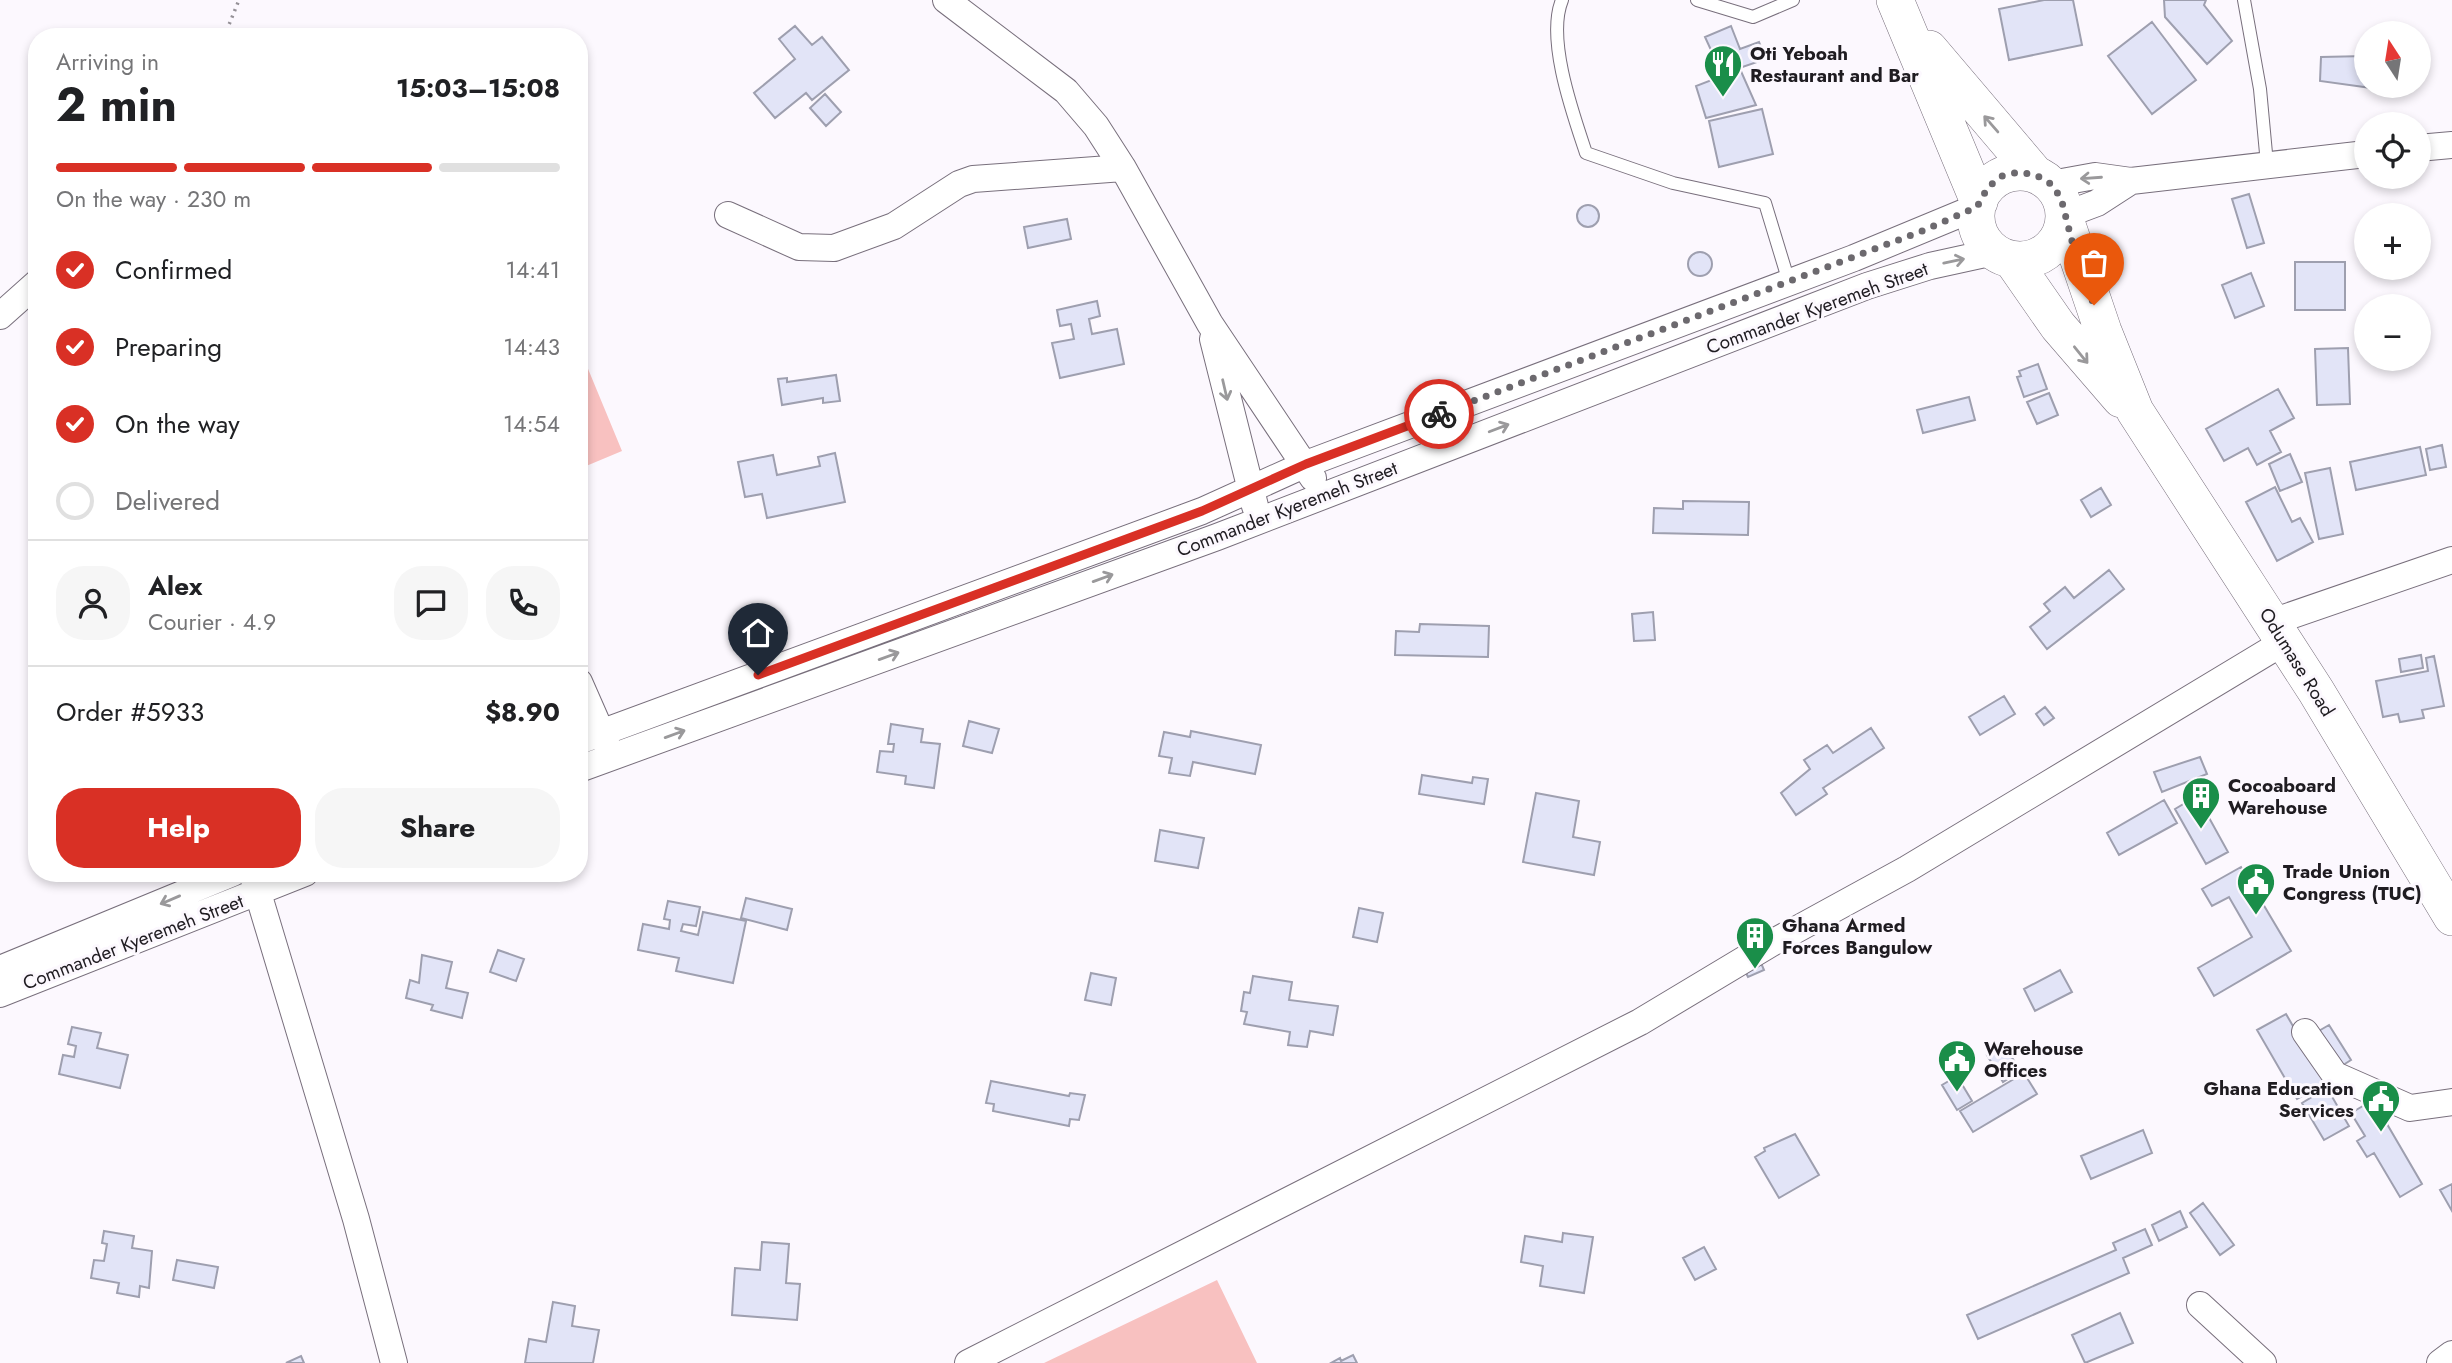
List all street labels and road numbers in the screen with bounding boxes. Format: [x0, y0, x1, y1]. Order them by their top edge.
street label: Commander Kyeremeh Street [1702, 255, 1932, 361]
street label: Commander Kyeremeh Street [1173, 454, 1402, 564]
street label: Odumase Road [2253, 602, 2341, 722]
street label: Commander Kyeremeh Street [19, 887, 248, 997]

